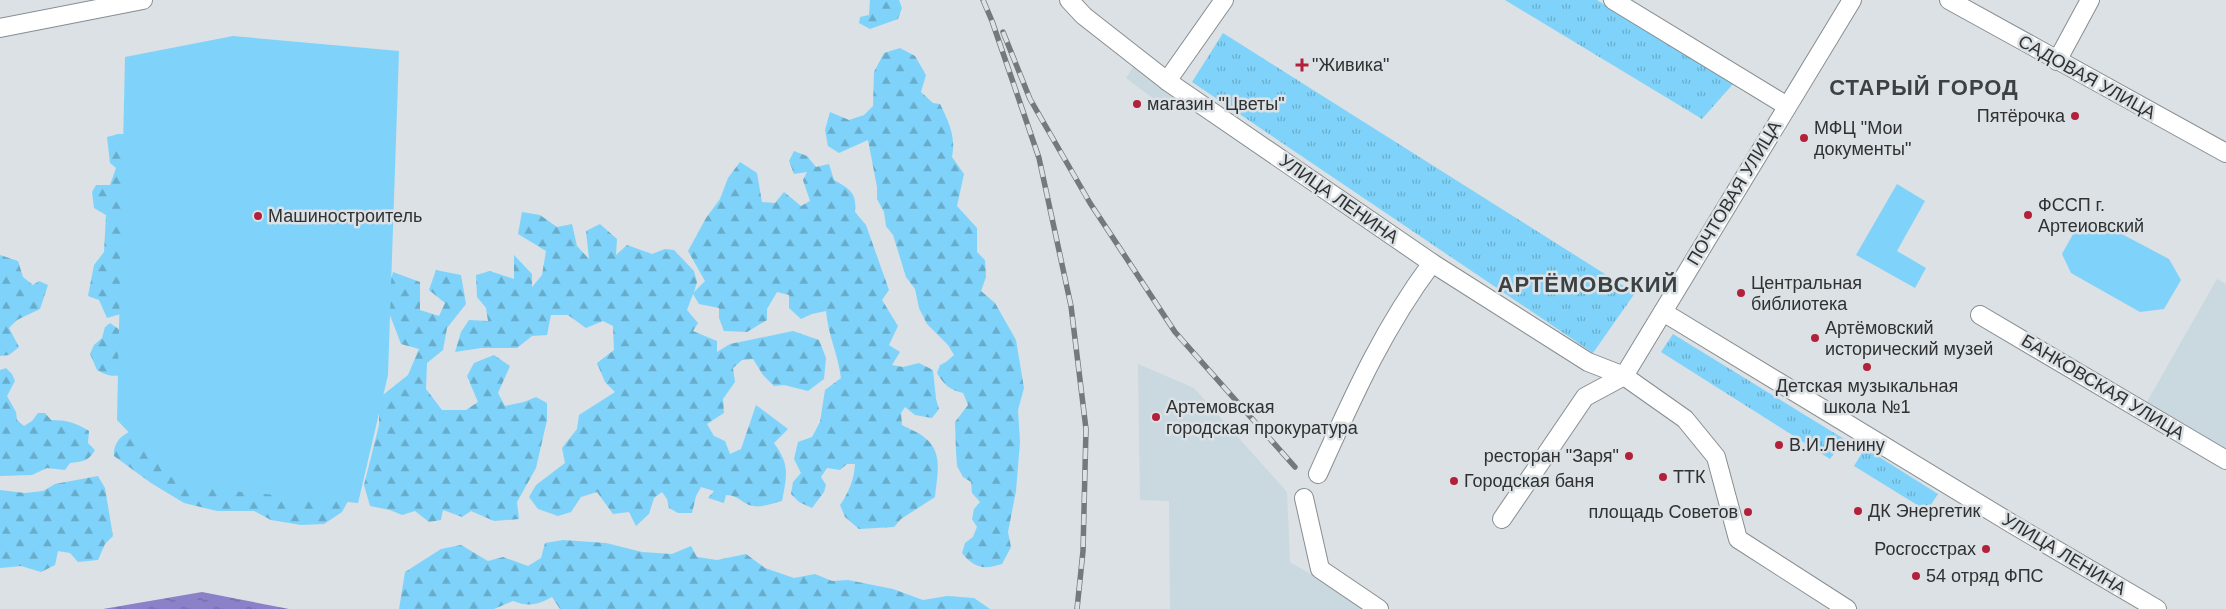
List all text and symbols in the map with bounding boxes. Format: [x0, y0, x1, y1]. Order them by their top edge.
street label: САДОВАЯ УЛИЦА [2015, 31, 2159, 123]
place label: "Живика" [1312, 55, 1389, 75]
marker: "Живика" [1296, 59, 1308, 71]
district label: СТАРЫЙ ГОРОД [1829, 75, 2019, 100]
place label: магазин "Цветы" [1147, 94, 1285, 114]
marker: магазин "Цветы" [1131, 98, 1143, 110]
place label: Пятёрочка [1977, 106, 2066, 126]
marker: Пятёрочка [2069, 110, 2081, 122]
street label: ПОЧТОВАЯ УЛИЦА [1683, 117, 1785, 269]
place label: МФЦ "Мои документы" [1814, 118, 1911, 159]
marker: МФЦ "Мои документы" [1798, 132, 1810, 144]
street label: УЛИЦА ЛЕНИНА [1276, 150, 1402, 248]
place label: ФССП г. Артеиовский [2038, 195, 2144, 236]
place label: Машиностроитель [268, 206, 422, 226]
marker: ФССП г. Артеиовский [2022, 209, 2034, 221]
marker: Машиностроитель [252, 210, 264, 222]
district label: АРТЁМОВСКИЙ [1498, 272, 1678, 297]
place label: Центральная библиотека [1751, 273, 1862, 314]
marker: Центральная библиотека [1735, 287, 1747, 299]
place label: Артёмовский исторический музей [1825, 318, 1993, 359]
street label: БАНКОВСКАЯ УЛИЦА [2018, 330, 2188, 444]
marker: Артёмовский исторический музей [1809, 332, 1821, 344]
marker: Детская музыкальная школа №1 [1861, 361, 1873, 373]
place label: Детская музыкальная школа №1 [1776, 376, 1958, 417]
place label: Артемовская городская прокуратура [1166, 397, 1359, 438]
marker: Артемовская городская прокуратура [1150, 411, 1162, 423]
place label: В.И.Ленину [1789, 435, 1885, 455]
marker: В.И.Ленину [1773, 439, 1785, 451]
place label: ресторан "Заря" [1484, 446, 1619, 466]
marker: ресторан "Заря" [1623, 450, 1635, 462]
place label: ТТК [1673, 467, 1706, 487]
place label: Городская баня [1464, 471, 1594, 491]
marker: ТТК [1657, 471, 1669, 483]
marker: Городская баня [1448, 475, 1460, 487]
place label: ДК Энергетик [1868, 501, 1980, 521]
place label: площадь Советов [1588, 502, 1738, 522]
marker: ДК Энергетик [1852, 505, 1864, 517]
marker: площадь Советов [1742, 506, 1754, 518]
street label: УЛИЦА ЛЕНИНА [1999, 509, 2129, 599]
place label: Росгосстрах [1874, 539, 1976, 559]
marker: Росгосстрах [1980, 543, 1992, 555]
place label: 54 отряд ФПС [1926, 566, 2044, 586]
marker: 54 отряд ФПС [1910, 570, 1922, 582]

